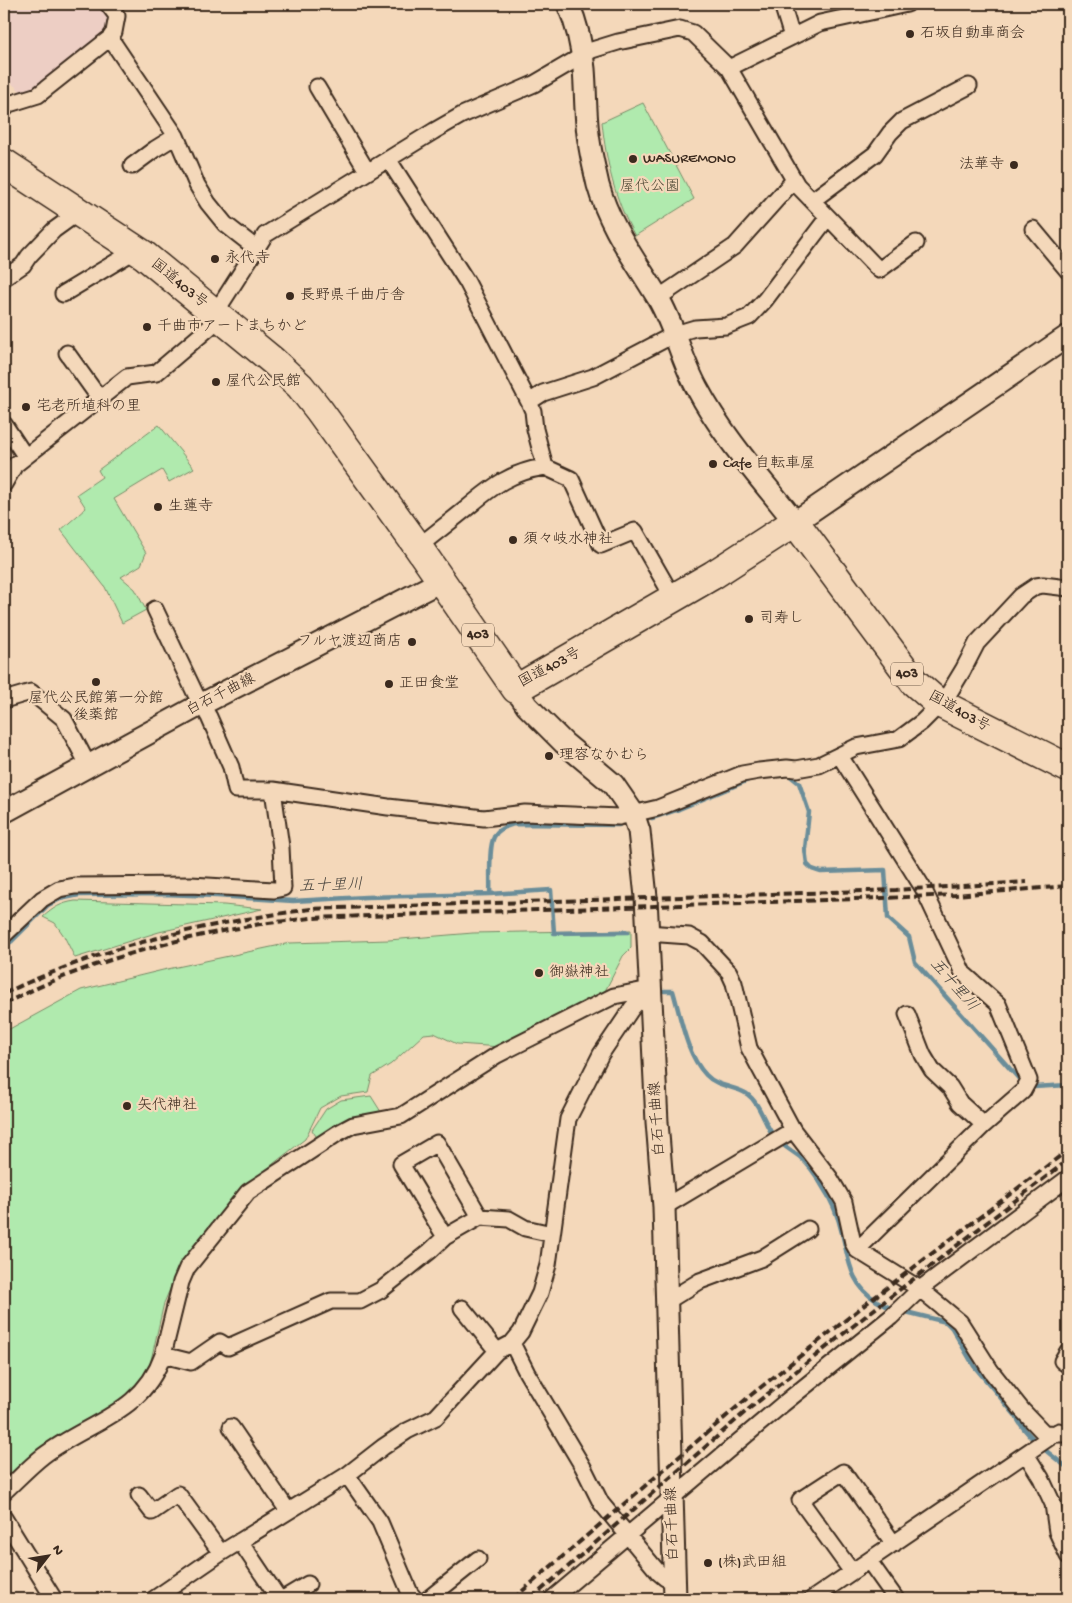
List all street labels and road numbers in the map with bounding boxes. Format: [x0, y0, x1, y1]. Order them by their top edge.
street label: 国道403号 [147, 255, 211, 313]
road number: 403 [462, 624, 494, 646]
street label: 国道403号 [516, 644, 584, 692]
road number: 403 [891, 662, 923, 686]
street label: 白石千曲線 [183, 669, 259, 720]
street label: 国道403号 [925, 688, 993, 736]
street label: 白石千曲線 [645, 1081, 670, 1157]
street label: 白石千曲線 [662, 1486, 683, 1562]

